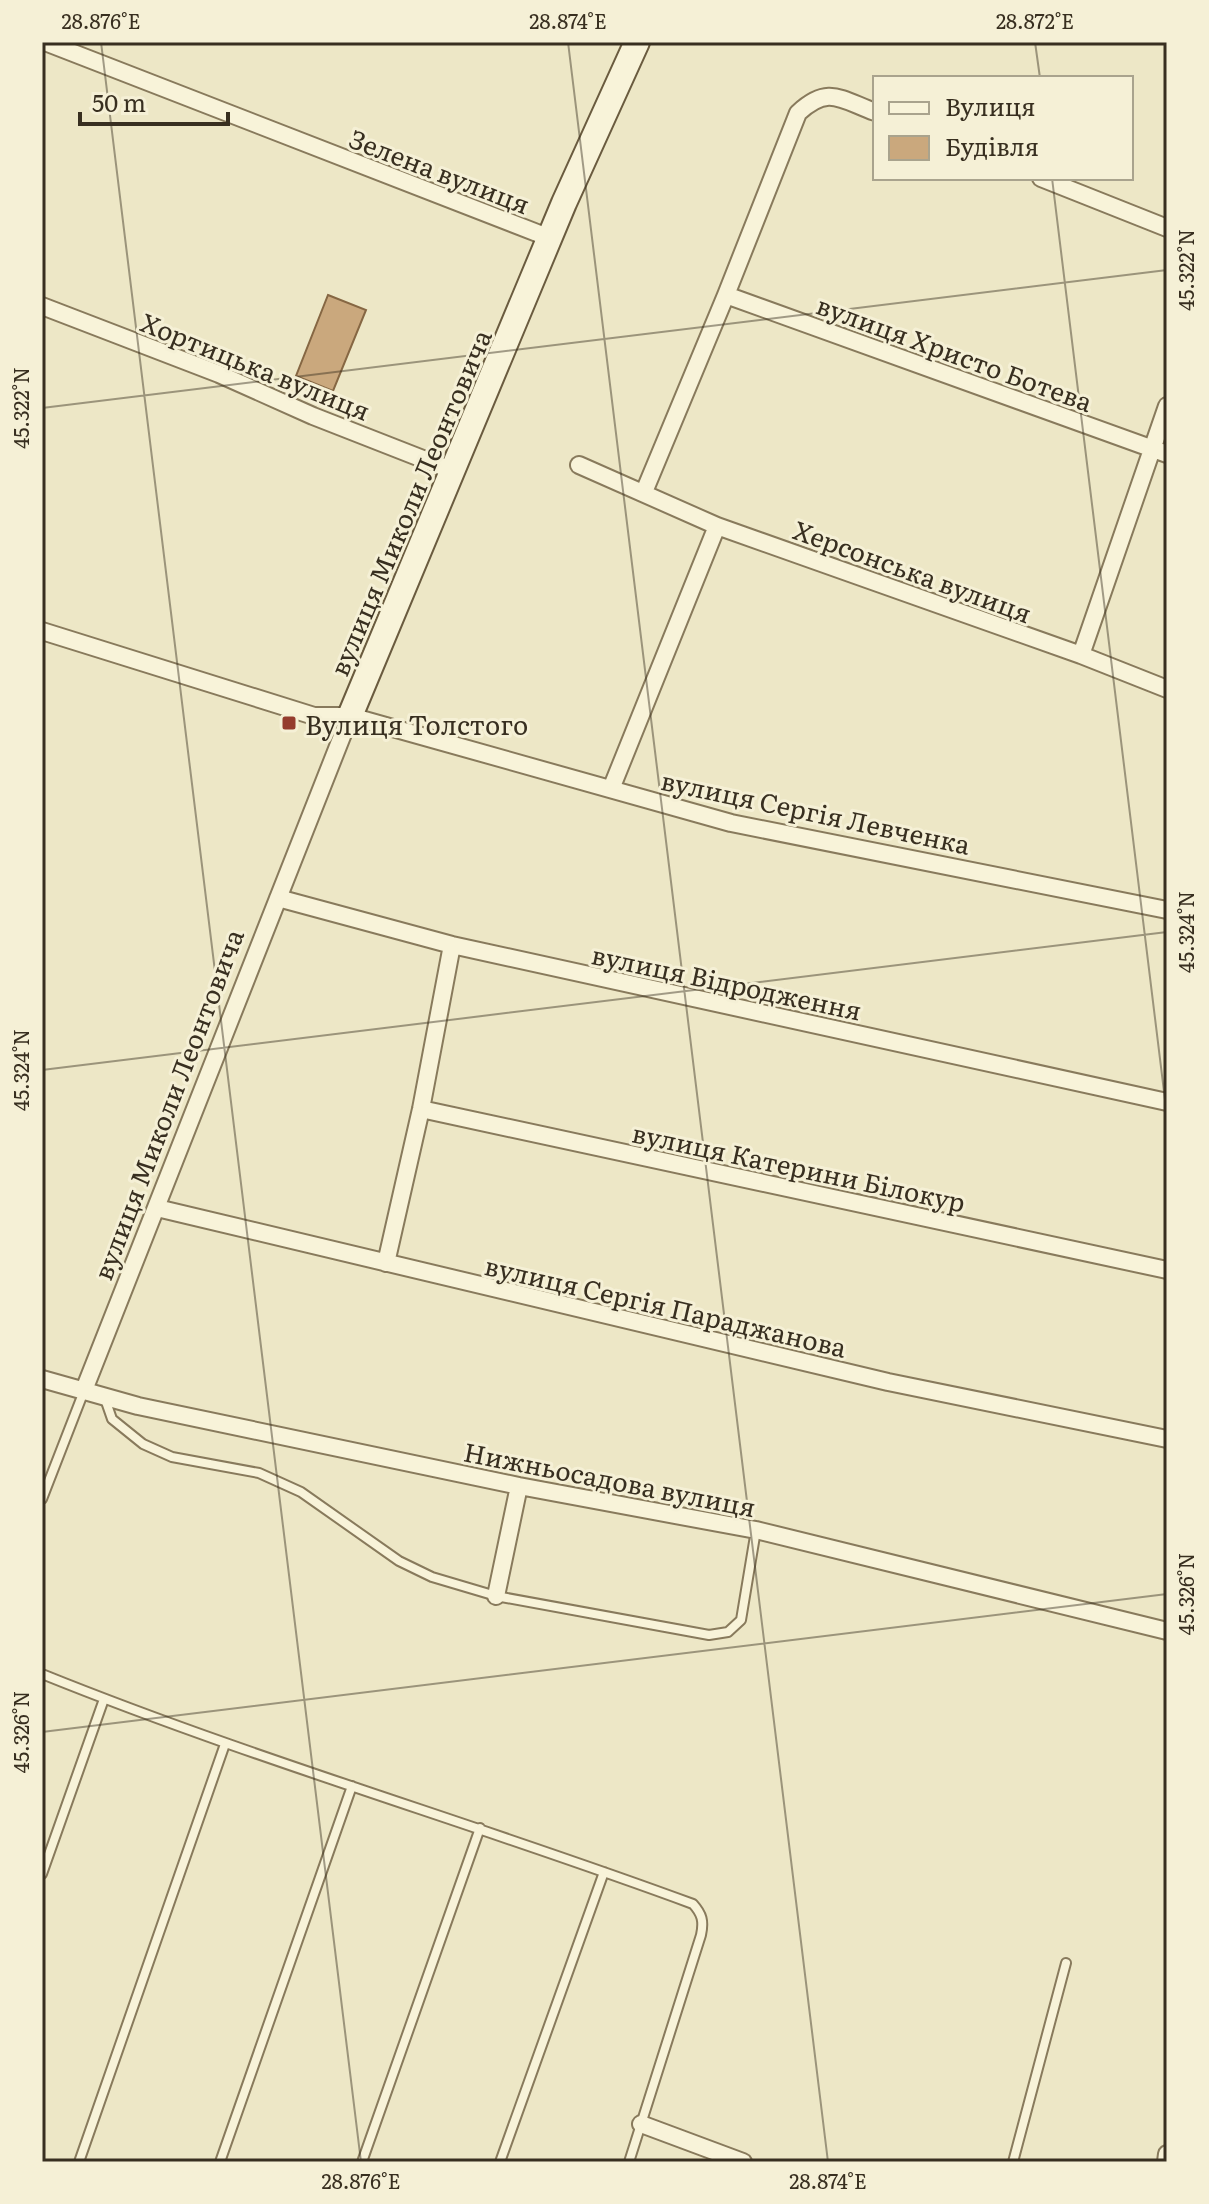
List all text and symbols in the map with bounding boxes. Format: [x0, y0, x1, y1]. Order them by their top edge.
text: 28.876°E [62, 5, 140, 35]
text: 28.874°E [529, 5, 607, 35]
text: 28.872°E [996, 5, 1074, 35]
scale bar [80, 76, 228, 126]
legend [873, 76, 1133, 180]
text: 50 m [92, 84, 146, 119]
text: Вулиця [945, 88, 1036, 123]
street label: Зелена вулиця [344, 118, 536, 222]
text: Будівля [945, 128, 1039, 163]
text: 45.322°N [1170, 229, 1200, 311]
street label: вулиця Христо Ботева [811, 284, 1099, 420]
street label: Хортицька вулиця [135, 301, 377, 429]
street label: вулиця Миколи Леонтовича [318, 323, 500, 681]
text: 45.322°N [5, 367, 35, 449]
street label: Херсонська вулиця [788, 509, 1038, 631]
place label: Вулиця Толстого [305, 704, 528, 743]
marker: Вулиця Толстого [280, 714, 298, 732]
street label: вулиця Сергія Левченка [658, 759, 974, 863]
text: 45.324°N [1170, 891, 1200, 973]
street label: вулиця Миколи Леонтовича [82, 923, 252, 1285]
street label: вулиця Відродження [588, 933, 866, 1029]
text: 45.324°N [5, 1029, 35, 1111]
street label: вулиця Катерини Білокур [629, 1112, 969, 1220]
street label: вулиця Сергія Параджанова [481, 1244, 851, 1366]
street label: Нижньосадова вулиця [461, 1431, 759, 1525]
text: 45.326°N [1170, 1553, 1200, 1635]
text: 45.326°N [5, 1691, 35, 1773]
text: 28.876°E [322, 2165, 400, 2195]
text: 28.874°E [789, 2165, 867, 2195]

